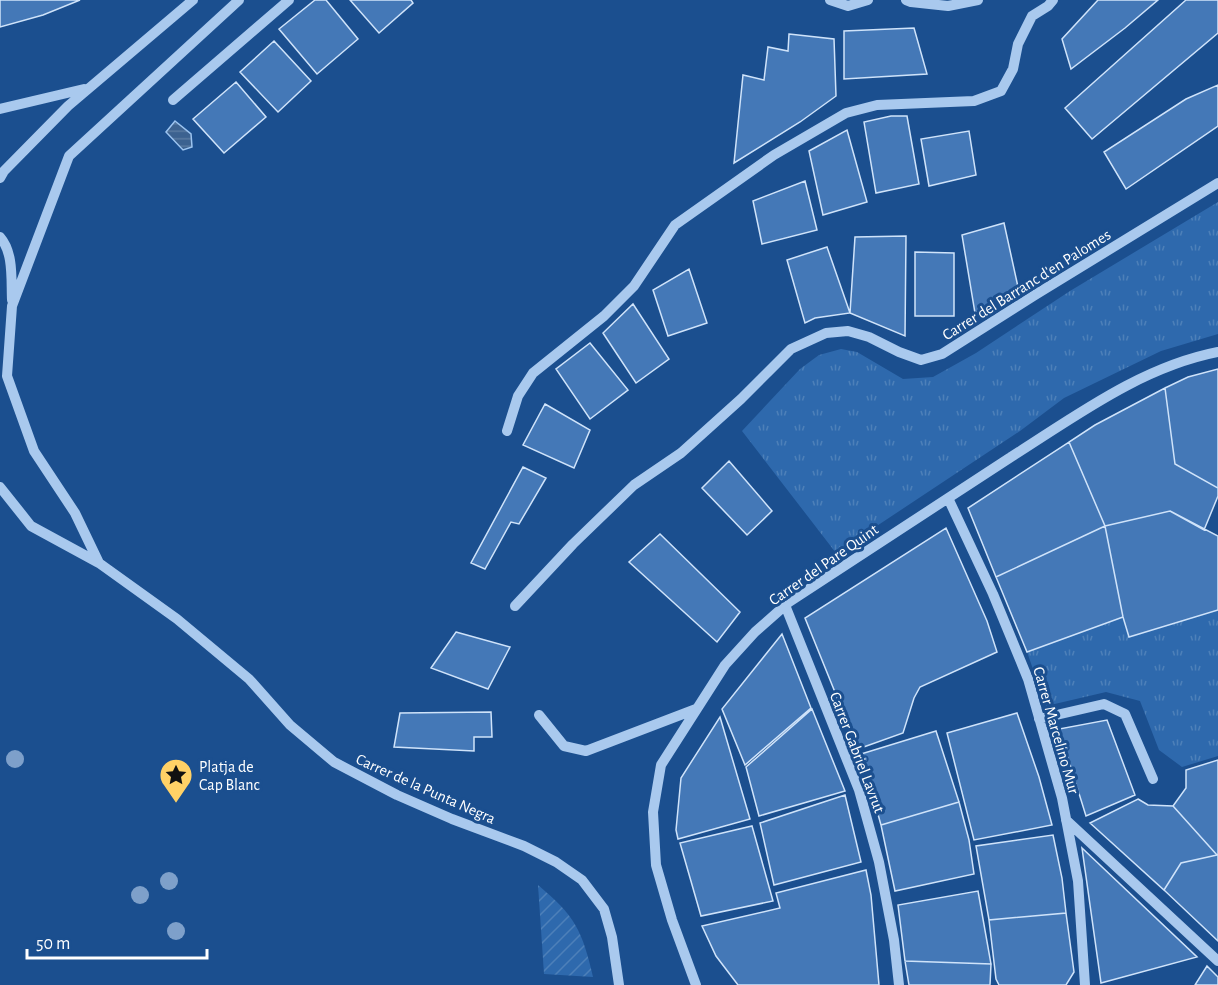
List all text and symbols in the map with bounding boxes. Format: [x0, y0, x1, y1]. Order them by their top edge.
street label: Carrer del Barranc d'en Palomes [939, 226, 1114, 343]
street label: Carrer del Pare Quint [766, 521, 882, 609]
street label: Carrer Marcelino Mur [1030, 665, 1082, 796]
street label: Carrer Gabriel Lavrut [827, 690, 887, 815]
street label: Carrer de la Punta Negra [353, 751, 498, 827]
place icon: Platja de Cap Blanc [158, 757, 194, 804]
place label: Platja de Cap Blanc [199, 759, 260, 793]
scale bar [27, 922, 207, 960]
text: 50 m [36, 935, 70, 953]

